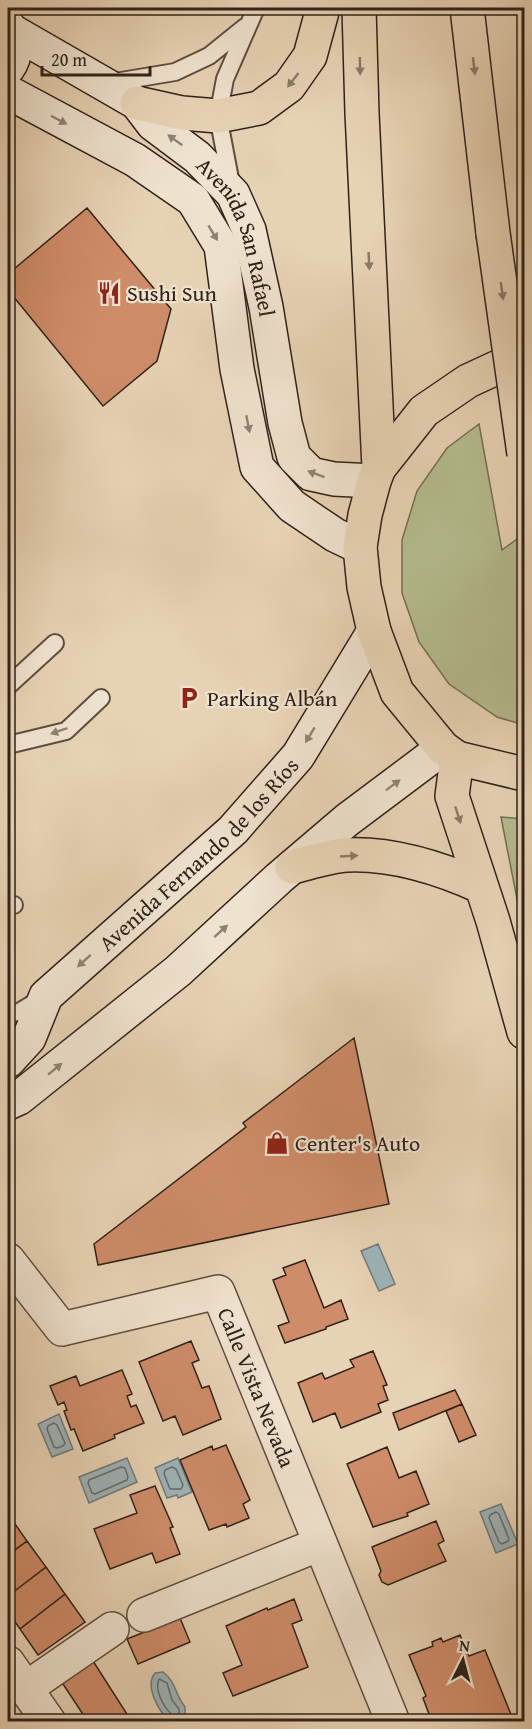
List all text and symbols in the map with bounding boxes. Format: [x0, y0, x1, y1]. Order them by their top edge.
scale bar [42, 39, 150, 77]
text: 20 m [51, 46, 87, 73]
one-way arrow [356, 56, 365, 75]
one-way arrow [469, 56, 479, 75]
one-way arrow [287, 71, 299, 87]
one-way arrow [50, 114, 68, 124]
one-way arrow [167, 134, 183, 146]
street label: Avenida San Rafael [189, 150, 283, 319]
one-way arrow [208, 225, 219, 241]
one-way arrow [364, 251, 373, 270]
place label: Sushi Sun [127, 277, 217, 309]
restaurant icon: Sushi Sun [96, 280, 122, 306]
one-way arrow [497, 281, 506, 300]
one-way arrow [244, 414, 253, 433]
one-way arrow [307, 469, 325, 479]
place label: Parking Albán [207, 682, 338, 714]
parking icon: Parking Albán [176, 685, 202, 711]
one-way arrow [50, 727, 68, 737]
one-way arrow [305, 727, 316, 743]
street label: Avenida Fernando de los Ríos [91, 750, 306, 958]
one-way arrow [386, 779, 401, 791]
one-way arrow [454, 806, 463, 824]
one-way arrow [340, 852, 359, 861]
one-way arrow [213, 925, 228, 938]
one-way arrow [77, 954, 92, 968]
one-way arrow [47, 1063, 63, 1076]
place label: Center's Auto [295, 1127, 420, 1159]
shop icon: Center's Auto [264, 1130, 290, 1156]
street label: Calle Vista Nevada [210, 1303, 304, 1473]
north arrow [433, 1630, 493, 1690]
text: N [458, 1633, 471, 1658]

